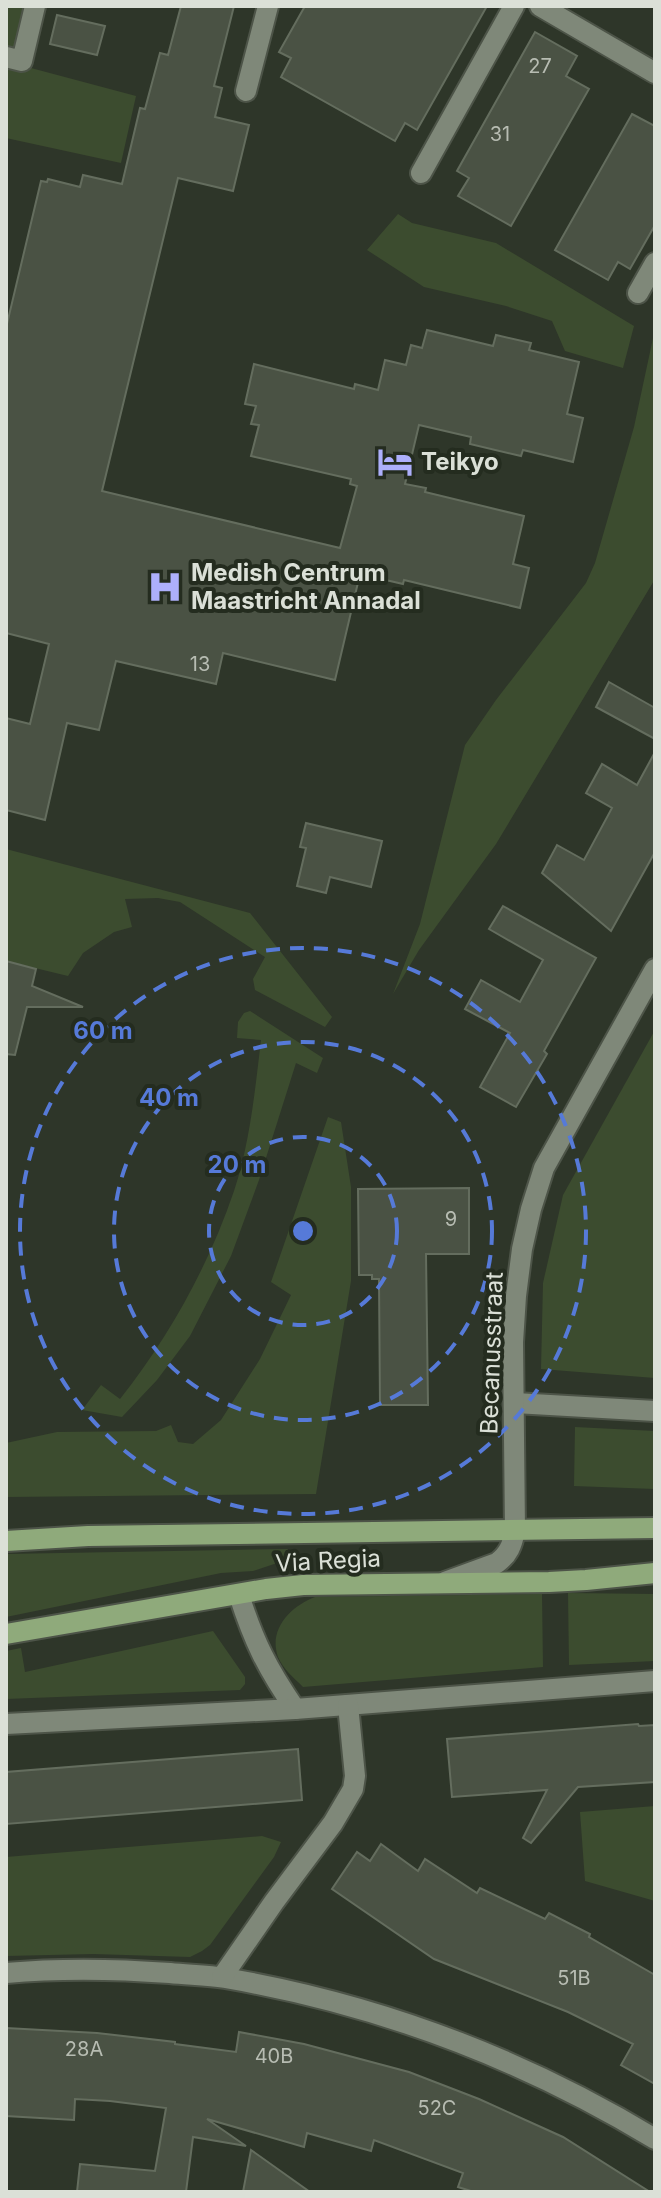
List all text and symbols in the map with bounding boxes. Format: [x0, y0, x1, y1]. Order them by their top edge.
house number: 27 [528, 54, 552, 78]
house number: 31 [490, 122, 510, 146]
hotel icon: Teikyo [376, 443, 414, 481]
place label: Teikyo [421, 447, 499, 476]
place label: Medish Centrum Maastricht Annadal [191, 558, 421, 615]
hospital icon: Medish Centrum Maastricht Annadal [146, 568, 184, 606]
house number: 13 [190, 652, 210, 676]
text: 60 m [73, 1016, 133, 1045]
text: 40 m [139, 1083, 199, 1112]
text: 20 m [208, 1150, 266, 1179]
house number: 9 [445, 1207, 457, 1231]
centre of rings [289, 1217, 317, 1245]
street label: Becanusstraat [474, 1271, 509, 1435]
street label: Via Regia [274, 1543, 382, 1578]
house number: 51B [557, 1966, 591, 1990]
house number: 28A [65, 2037, 103, 2061]
house number: 40B [255, 2044, 293, 2068]
house number: 52C [418, 2096, 456, 2120]

